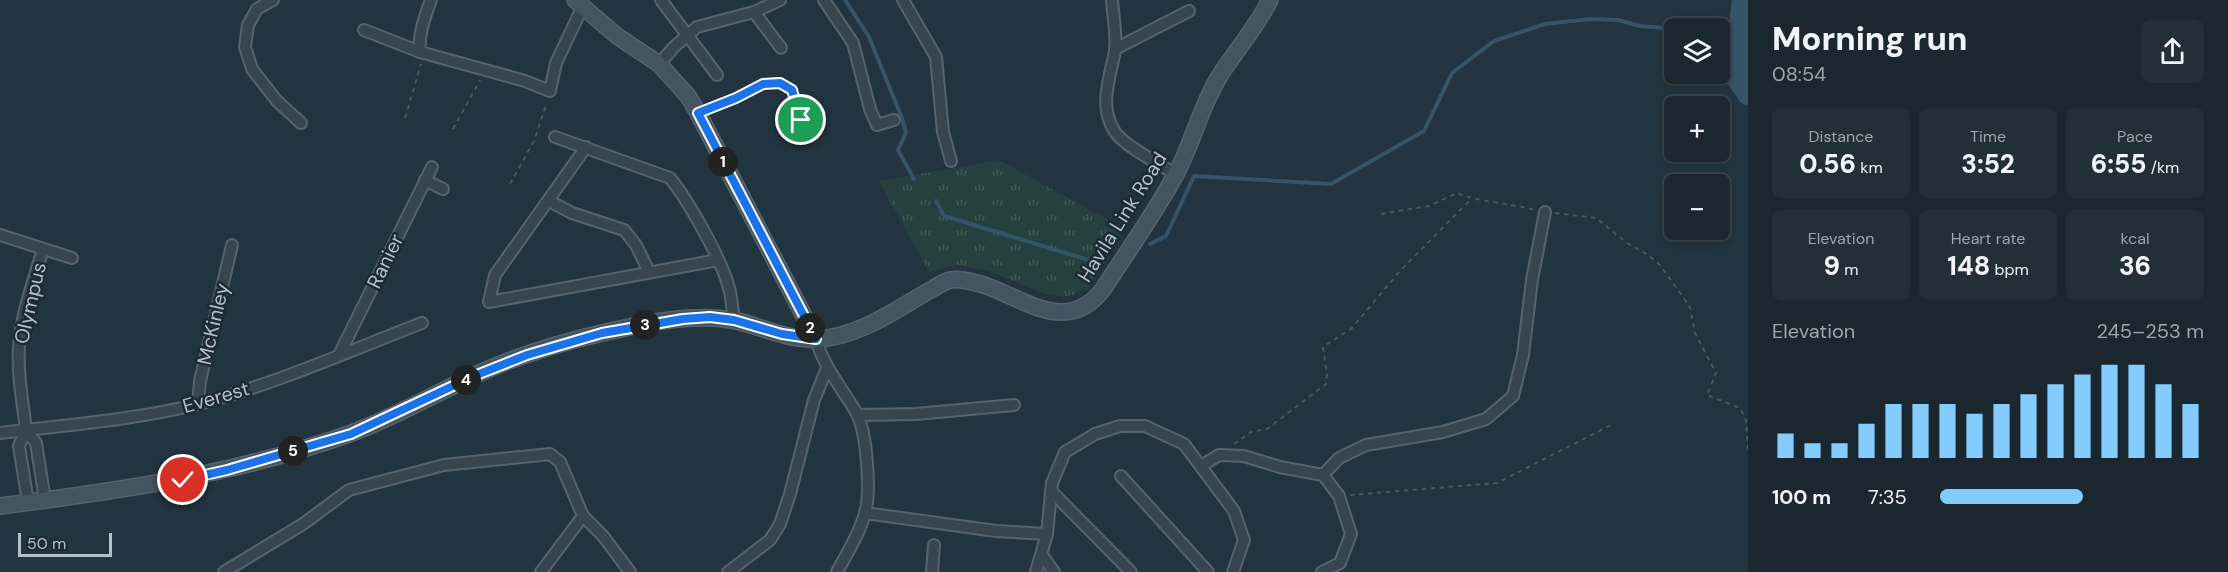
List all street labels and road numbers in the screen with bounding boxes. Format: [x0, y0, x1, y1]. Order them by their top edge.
street label: Havila Link Road [1072, 147, 1172, 287]
street label: Ranier [361, 229, 409, 293]
street label: Olympus [8, 260, 52, 346]
street label: McKinley [191, 281, 235, 367]
street label: Everest [179, 375, 253, 419]

